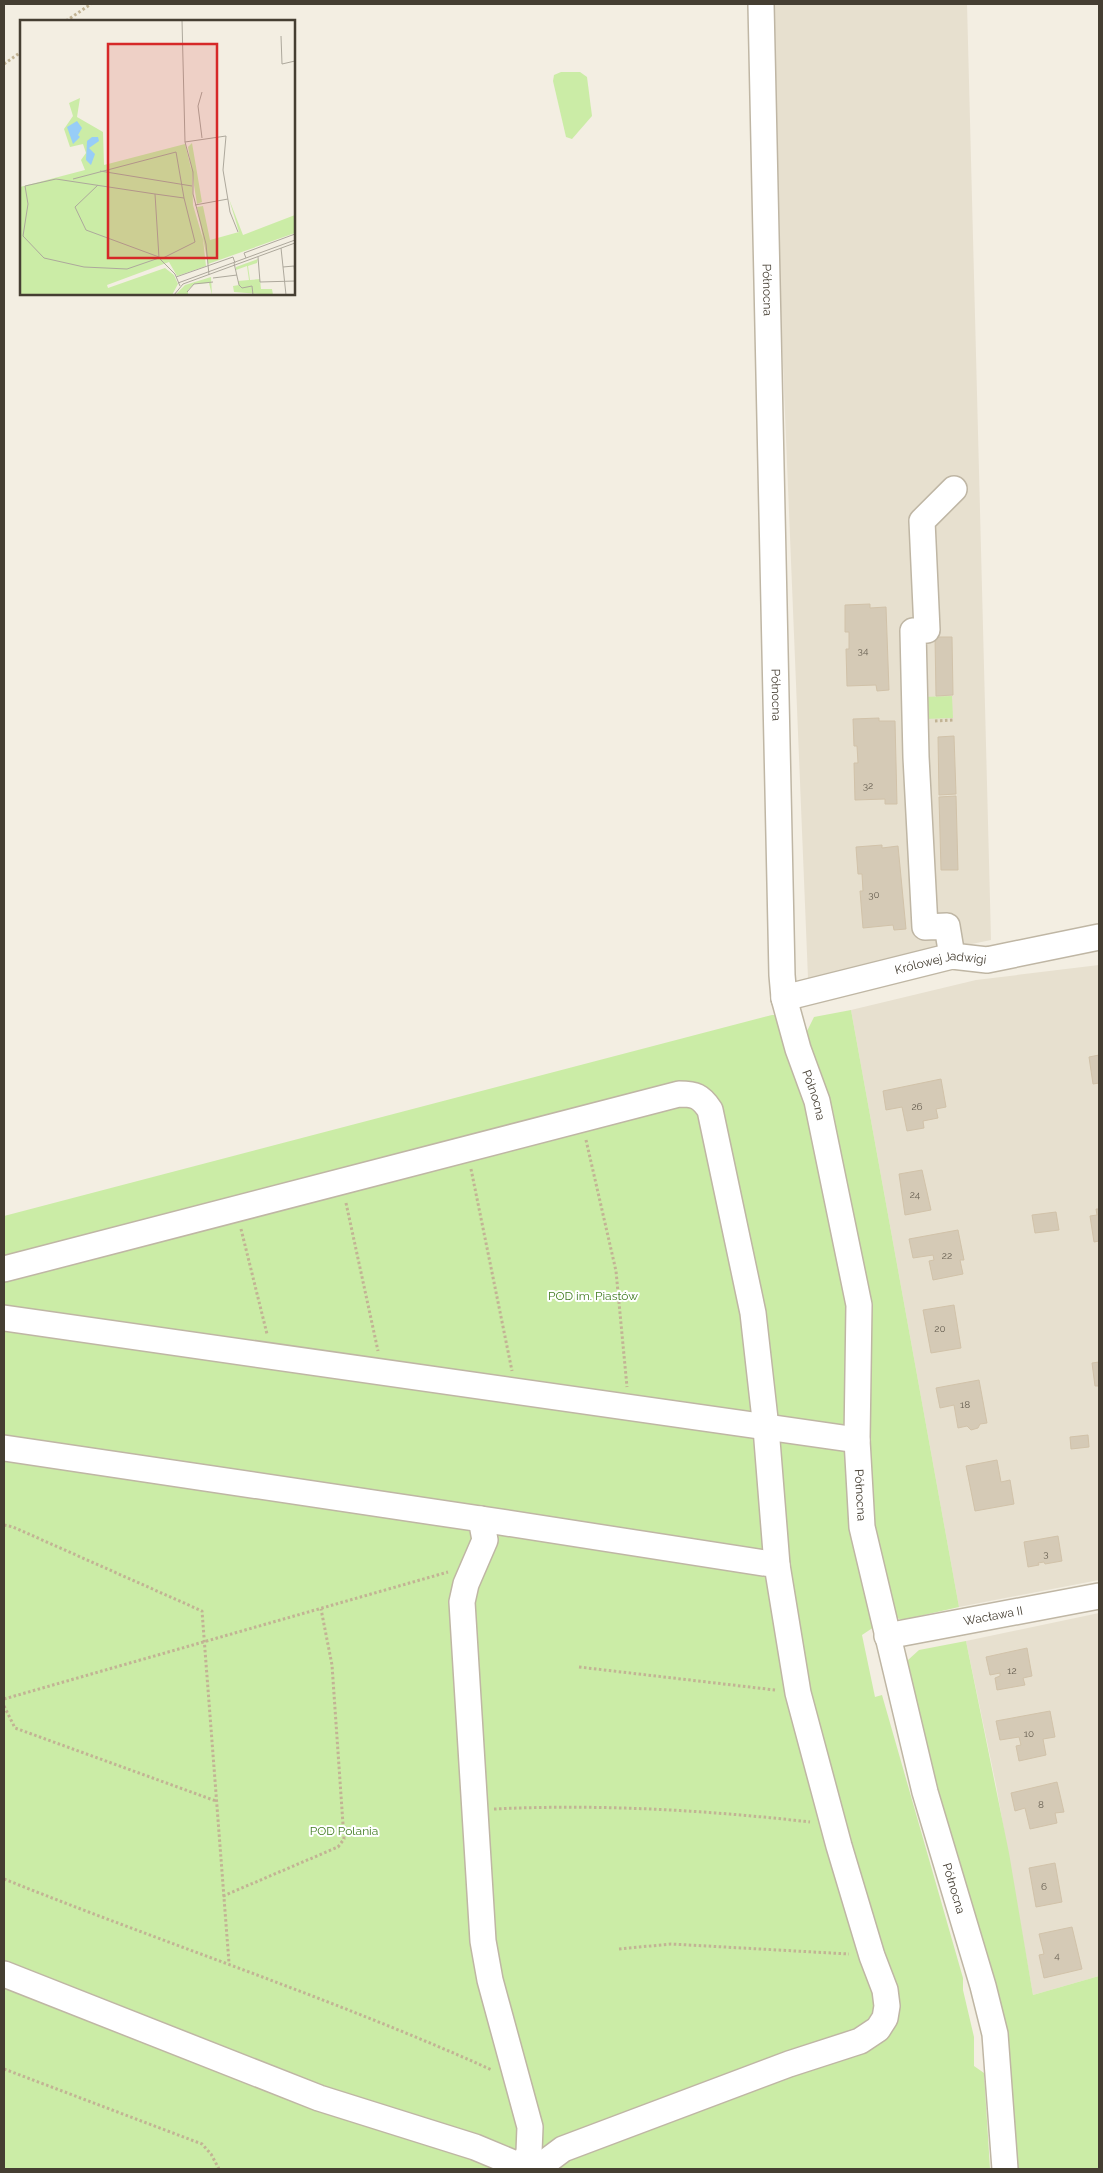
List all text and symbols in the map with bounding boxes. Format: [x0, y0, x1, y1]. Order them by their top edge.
inset map [20, 20, 295, 295]
street label: Północna [760, 264, 775, 316]
house number: 34 [858, 645, 869, 656]
street label: Północna [768, 669, 784, 721]
house number: 32 [863, 780, 873, 791]
house number: 30 [868, 889, 880, 900]
street label: Królowej Jadwigi [893, 949, 987, 977]
street label: Północna [799, 1068, 828, 1122]
house number: 26 [911, 1101, 923, 1112]
house number: 24 [910, 1189, 921, 1200]
house number: 22 [942, 1250, 952, 1261]
park label: POD im. Piastów [548, 1289, 638, 1303]
house number: 20 [934, 1323, 946, 1334]
house number: 18 [960, 1399, 970, 1410]
street label: Północna [852, 1469, 869, 1522]
house number: 3 [1043, 1548, 1049, 1559]
street label: Wacława II [962, 1604, 1024, 1628]
house number: 12 [1007, 1665, 1017, 1676]
house number: 10 [1024, 1728, 1034, 1739]
house number: 8 [1038, 1799, 1044, 1810]
park label: POD Polania [310, 1824, 378, 1838]
street label: Północna [940, 1861, 968, 1915]
house number: 6 [1041, 1881, 1047, 1892]
house number: 4 [1054, 1950, 1060, 1961]

